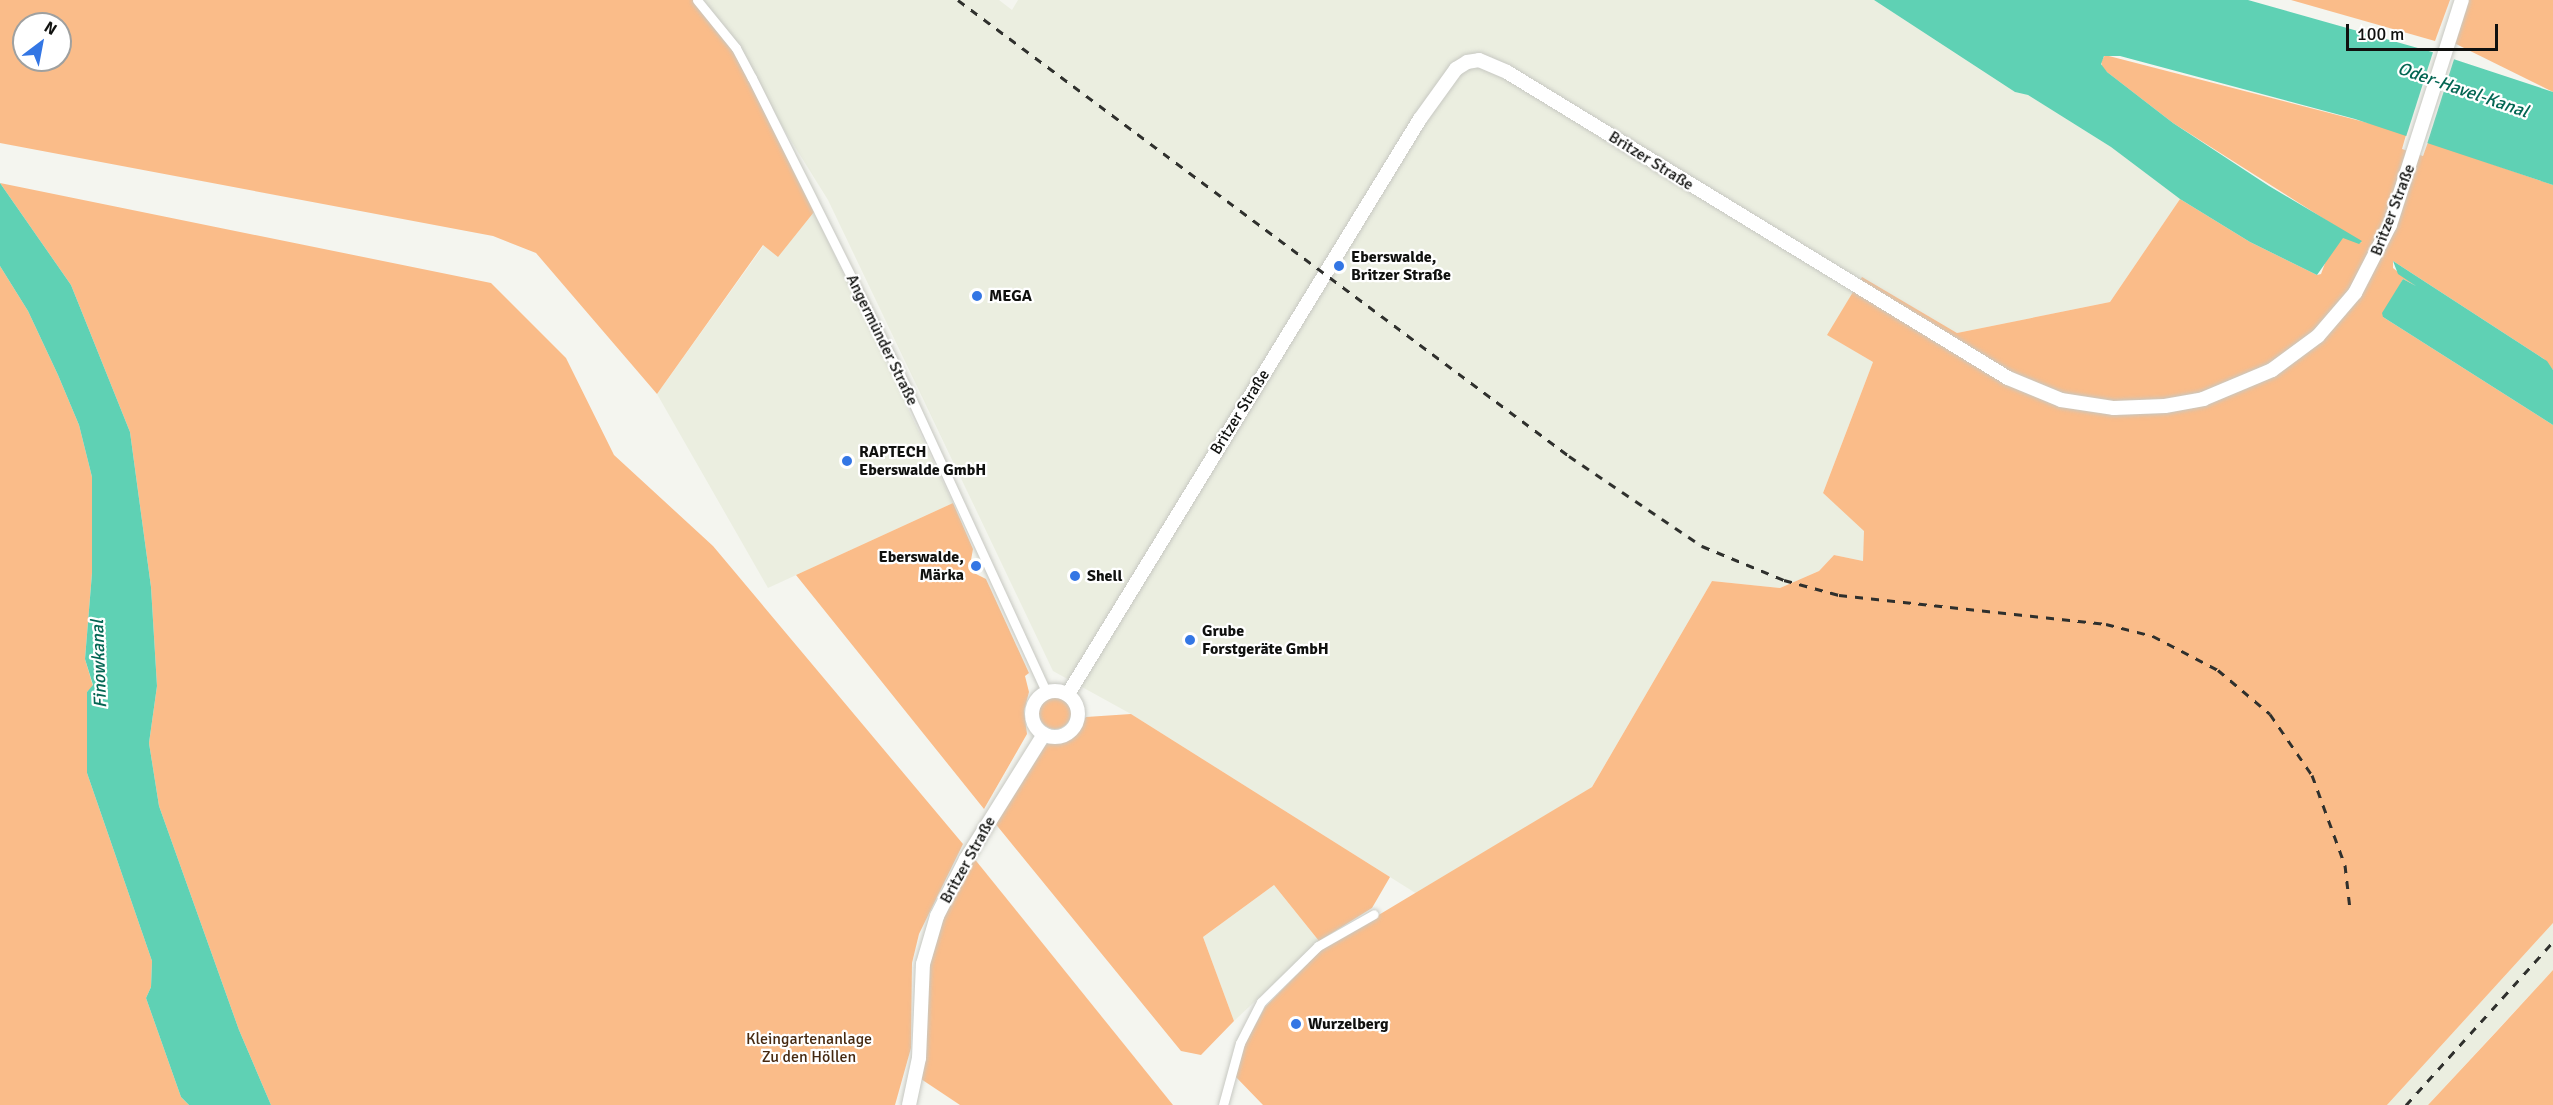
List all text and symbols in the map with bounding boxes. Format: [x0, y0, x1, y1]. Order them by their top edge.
north arrow [12, 12, 72, 72]
scale bar [2349, 12, 2500, 50]
text: N [40, 17, 60, 40]
text: 100 m [2357, 23, 2404, 45]
water label: Oder-Havel-Kanal [2395, 58, 2531, 122]
street label: Britzer Straße [1605, 127, 1697, 195]
street label: Britzer Straße [2367, 162, 2419, 258]
place label: Eberswalde, Britzer Straße [1351, 247, 1451, 285]
marker: Eberswalde, Britzer Straße [1332, 259, 1346, 273]
street label: Angermünder Straße [842, 271, 922, 409]
place label: MEGA [989, 286, 1032, 306]
marker: MEGA [970, 289, 984, 303]
street label: Britzer Straße [1206, 366, 1274, 458]
place label: RAPTECH Eberswalde GmbH [859, 442, 986, 480]
marker: RAPTECH Eberswalde GmbH [840, 454, 854, 468]
place label: Eberswalde, Märka [878, 547, 964, 585]
marker: Eberswalde, Märka [969, 559, 983, 573]
place label: Shell [1087, 566, 1122, 586]
marker: Shell [1068, 569, 1082, 583]
water label: Finowkanal [87, 619, 111, 709]
place label: Grube Forstgeräte GmbH [1202, 621, 1329, 659]
marker: Grube Forstgeräte GmbH [1183, 633, 1197, 647]
street label: Britzer Straße [936, 813, 1000, 907]
place label: Wurzelberg [1308, 1014, 1389, 1034]
marker: Wurzelberg [1289, 1017, 1303, 1031]
park label: Kleingartenanlage Zu den Höllen [746, 1029, 872, 1067]

